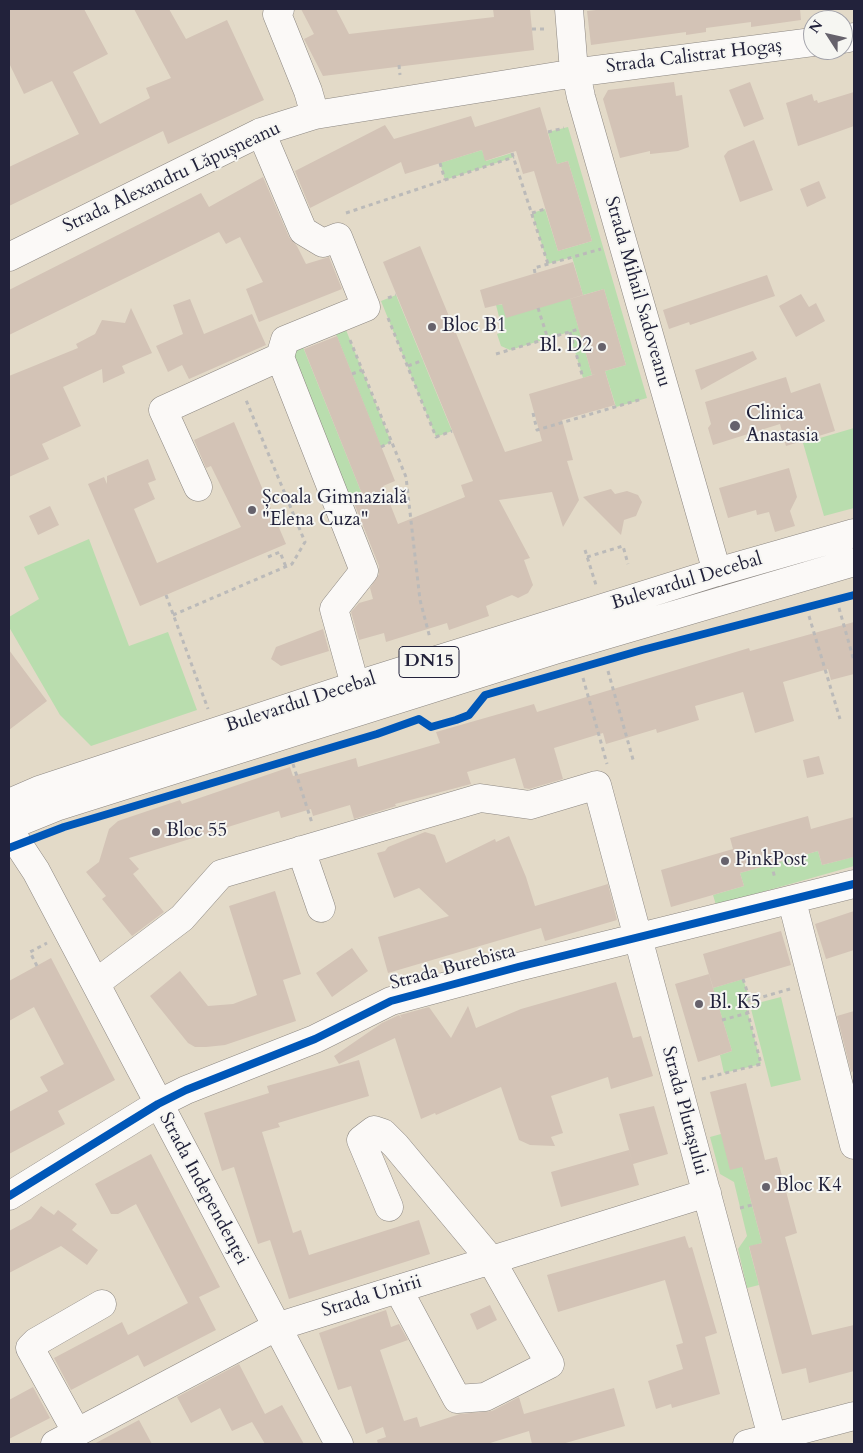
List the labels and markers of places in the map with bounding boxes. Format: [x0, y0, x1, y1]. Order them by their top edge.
place label: Bloc B1 [442, 316, 506, 338]
marker: Bloc B1 [426, 321, 438, 333]
place label: Bl. D2 [539, 336, 592, 358]
marker: Bl. D2 [596, 341, 608, 353]
place label: Clinica Anastasia [746, 404, 819, 448]
marker: Clinica Anastasia [728, 419, 742, 433]
place label: Școala Gimnazială "Elena Cuza" [262, 488, 407, 532]
marker: Școala Gimnazială "Elena Cuza" [246, 504, 258, 516]
place label: Bloc 55 [166, 821, 227, 843]
marker: Bloc 55 [150, 826, 162, 838]
place label: PinkPost [735, 850, 806, 872]
marker: PinkPost [719, 855, 731, 867]
place label: Bl. K5 [709, 993, 761, 1015]
marker: Bl. K5 [693, 998, 705, 1010]
place label: Bloc K4 [776, 1176, 842, 1198]
marker: Bloc K4 [760, 1181, 772, 1193]

